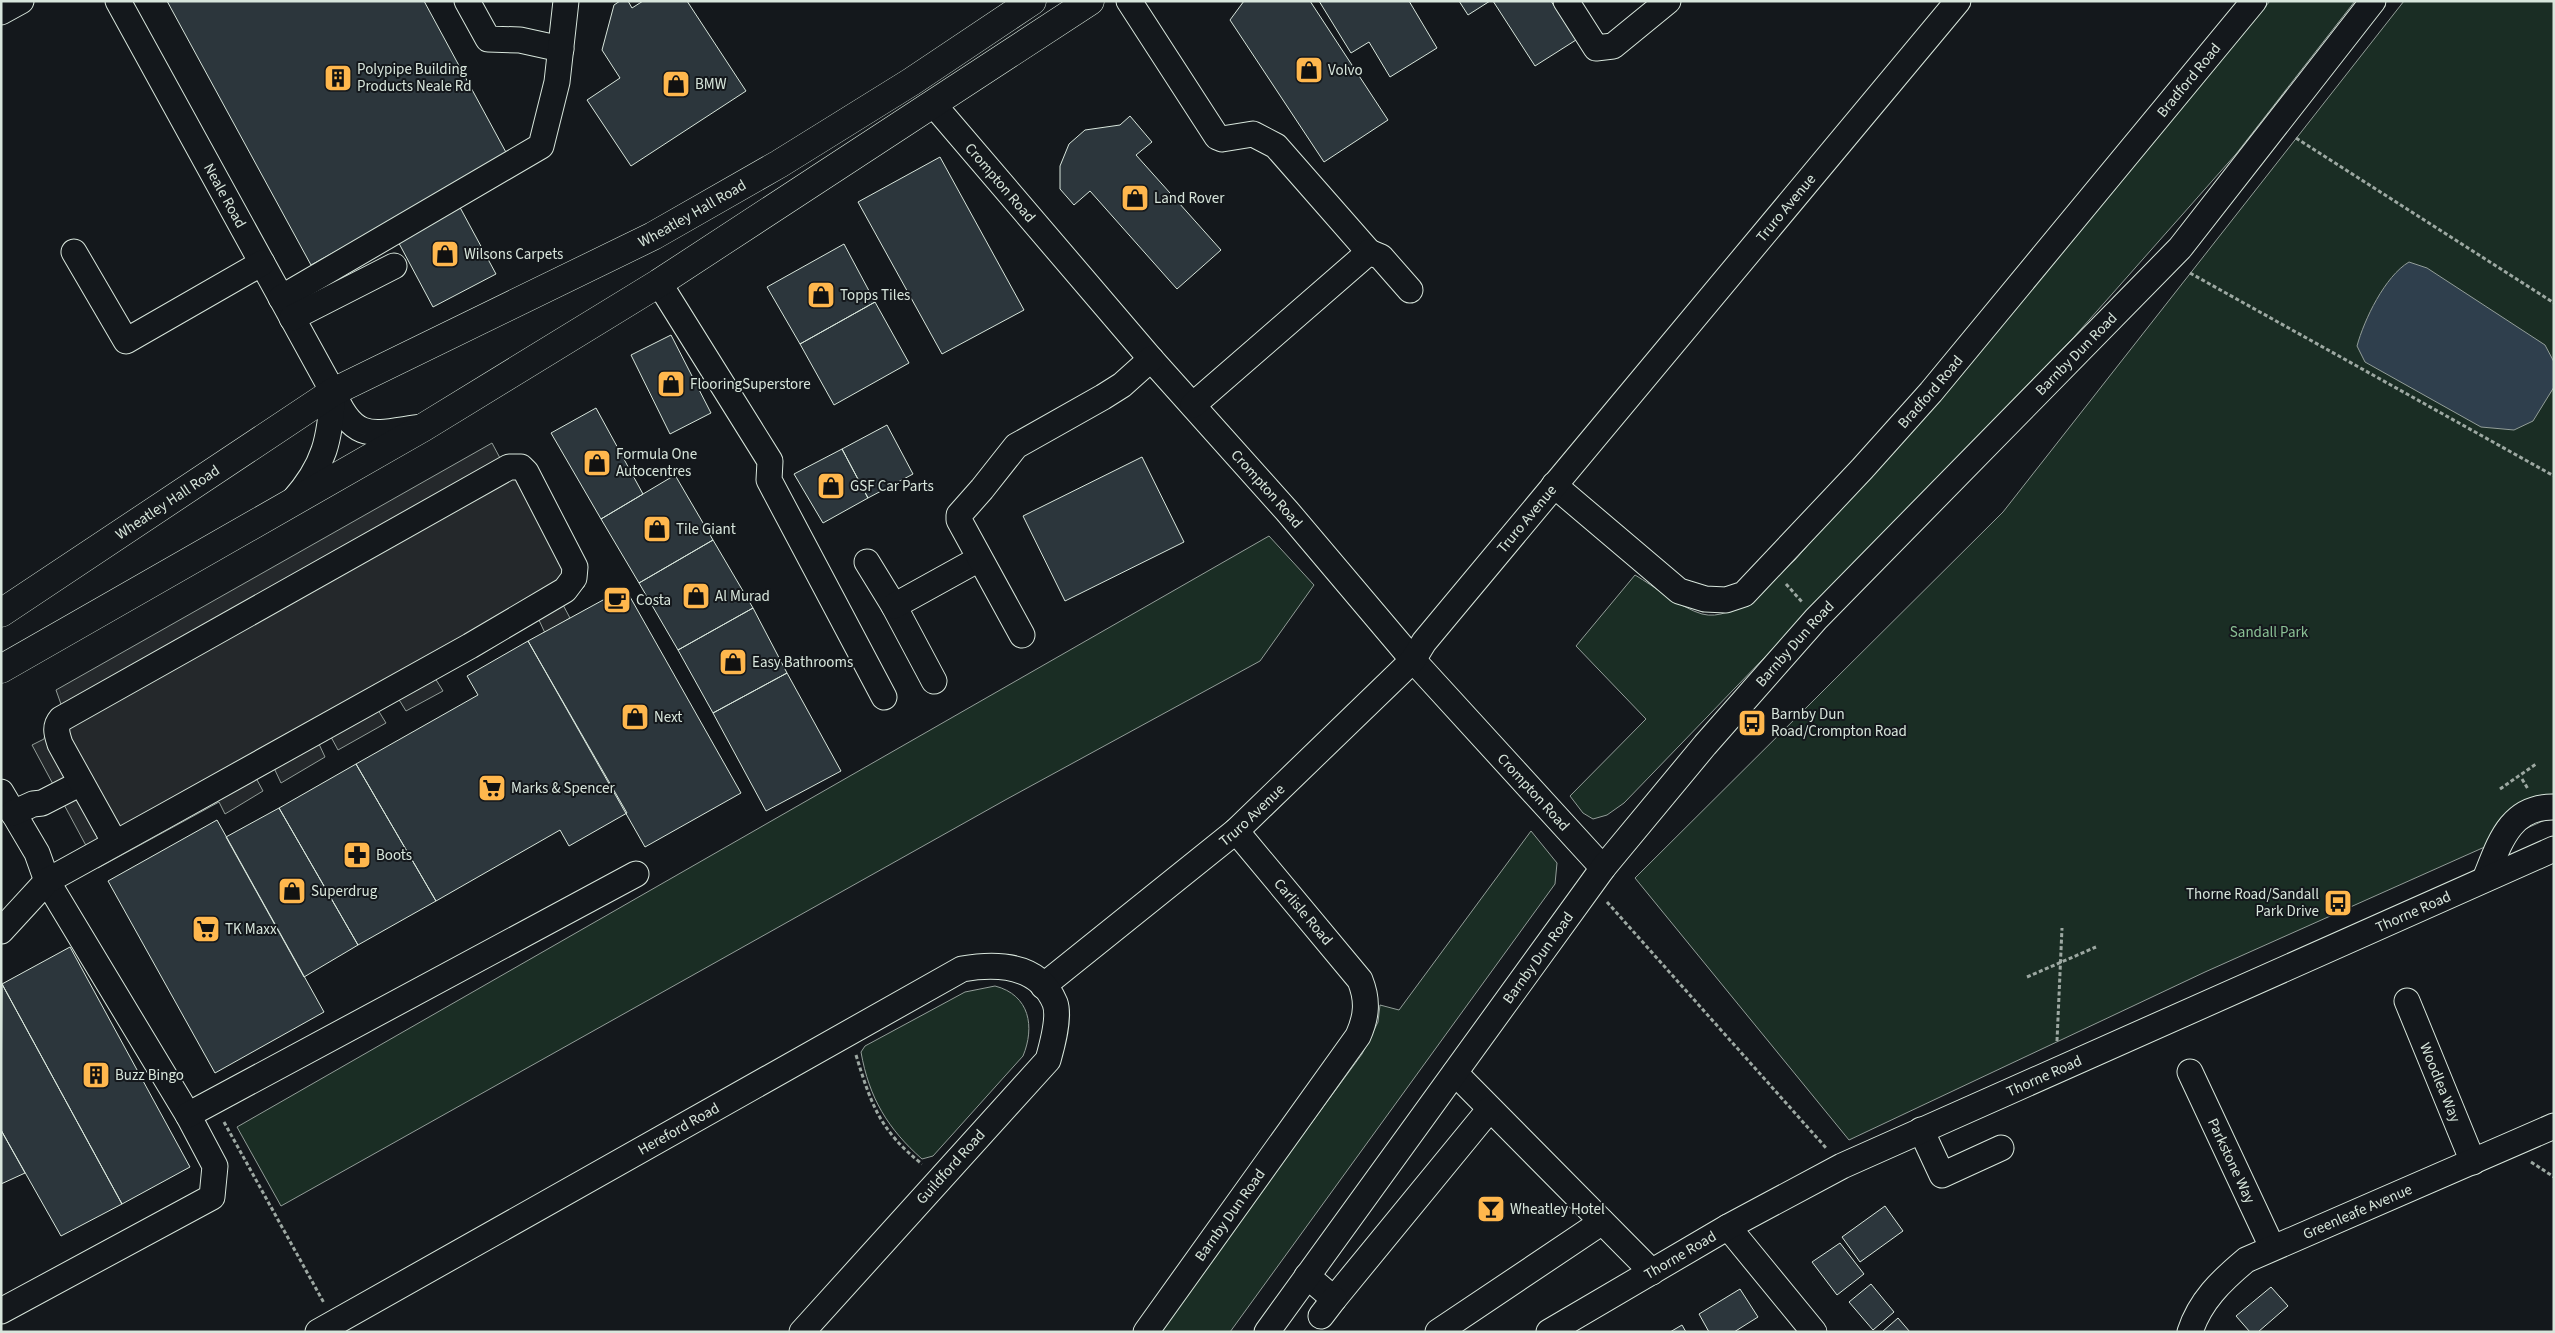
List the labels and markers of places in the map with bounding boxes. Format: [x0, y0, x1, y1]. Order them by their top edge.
shop icon: Volvo [1294, 55, 1324, 85]
place label: Polypipe Building Products Neale Rd [357, 59, 472, 97]
place label: Volvo [1328, 60, 1363, 81]
building icon: Polypipe Building Products Neale Rd [323, 63, 353, 93]
shop icon: BMW [661, 69, 691, 99]
place label: BMW [695, 74, 727, 95]
shop icon: Land Rover [1120, 183, 1150, 213]
place label: Land Rover [1154, 188, 1225, 209]
shop icon: Wilsons Carpets [430, 239, 460, 269]
place label: Wilsons Carpets [464, 244, 563, 265]
shop icon: Topps Tiles [806, 280, 836, 310]
place label: Topps Tiles [840, 285, 910, 306]
shop icon: FlooringSuperstore [656, 369, 686, 399]
place label: FlooringSuperstore [690, 374, 811, 395]
place label: Formula One Autocentres [616, 444, 697, 482]
shop icon: Formula One Autocentres [582, 448, 612, 478]
shop icon: GSF Car Parts [816, 471, 846, 501]
place label: GSF Car Parts [850, 476, 934, 497]
shop icon: Tile Giant [642, 514, 672, 544]
place label: Tile Giant [676, 519, 736, 540]
shop icon: Al Murad [681, 581, 711, 611]
cafe icon: Costa [602, 585, 632, 615]
place label: Al Murad [715, 586, 770, 607]
place label: Costa [636, 590, 671, 611]
shop icon: Easy Bathrooms [718, 647, 748, 677]
place label: Easy Bathrooms [752, 652, 853, 673]
shop icon: Next [620, 702, 650, 732]
place label: Barnby Dun Road/Crompton Road [1771, 704, 1907, 742]
place label: Next [654, 707, 682, 728]
bus stop icon: Barnby Dun Road/Crompton Road [1737, 708, 1767, 738]
supermarket icon: Marks & Spencer [477, 773, 507, 803]
place label: Marks & Spencer [511, 778, 615, 799]
pharmacy icon: Boots [342, 840, 372, 870]
place label: Boots [376, 845, 412, 866]
shop icon: Superdrug [277, 876, 307, 906]
place label: Superdrug [311, 881, 378, 902]
place label: Thorne Road/Sandall Park Drive [2186, 884, 2319, 922]
bus stop icon: Thorne Road/Sandall Park Drive [2323, 888, 2353, 918]
supermarket icon: TK Maxx [191, 914, 221, 944]
place label: TK Maxx [225, 919, 277, 940]
building icon: Buzz Bingo [81, 1060, 111, 1090]
place label: Buzz Bingo [115, 1065, 184, 1086]
bar icon: Wheatley Hotel [1476, 1194, 1506, 1224]
place label: Wheatley Hotel [1510, 1199, 1605, 1220]

